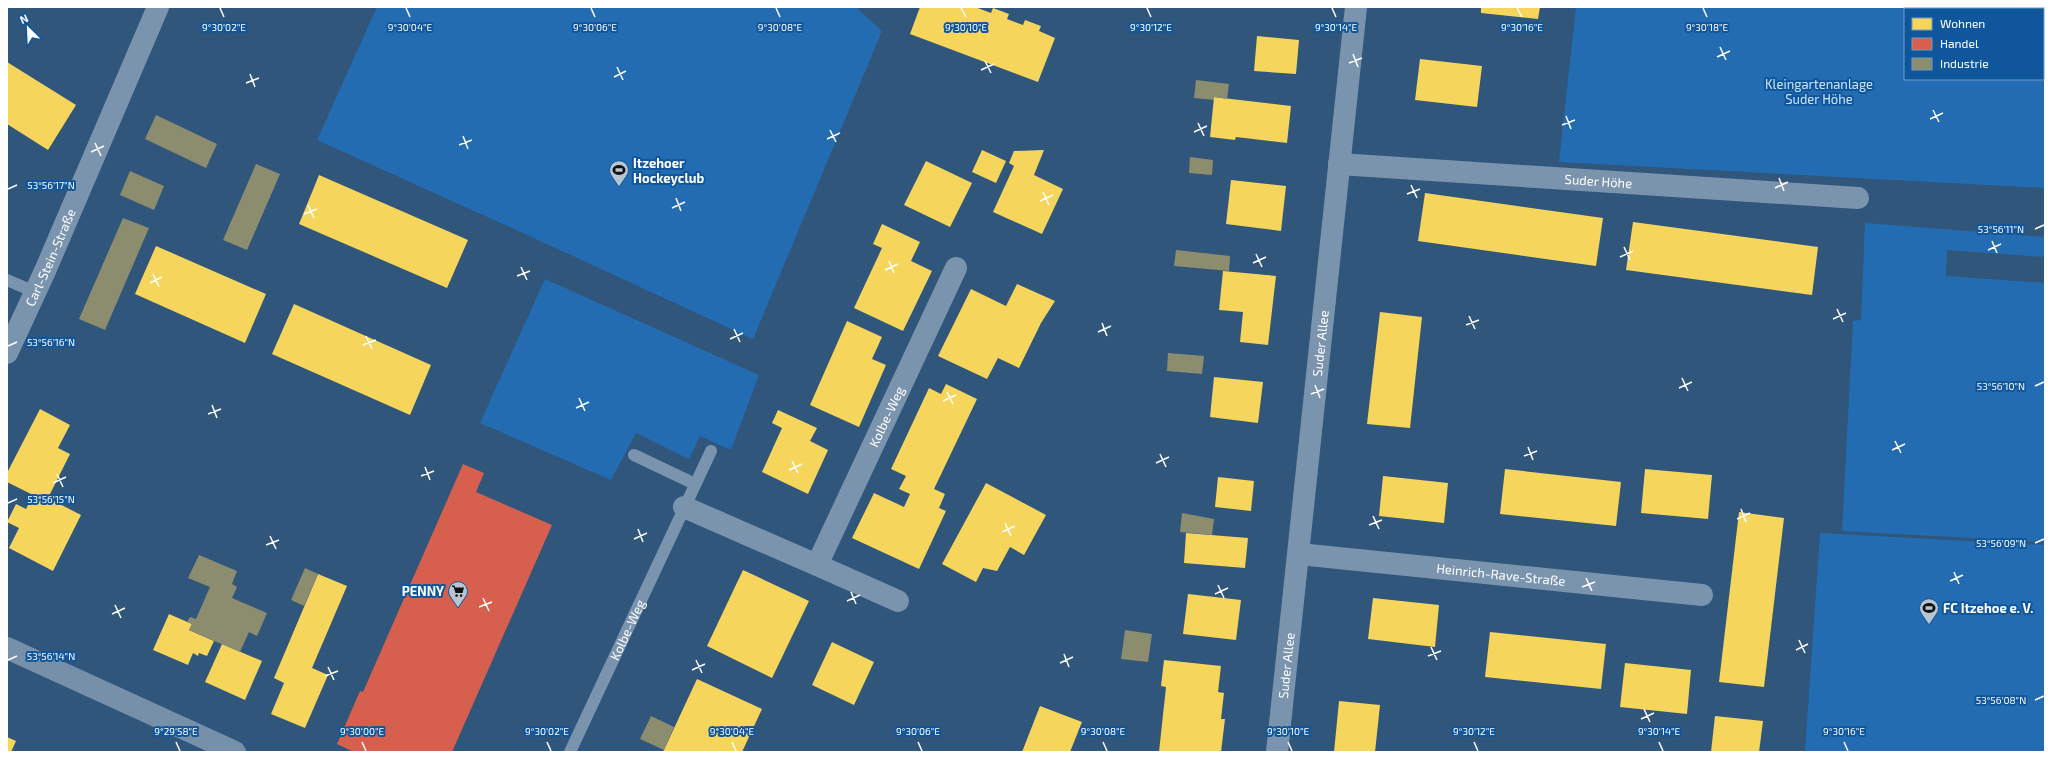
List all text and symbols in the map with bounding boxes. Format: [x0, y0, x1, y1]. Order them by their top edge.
north arrow [8, 8, 48, 48]
legend [1904, 8, 2044, 80]
text: N [17, 11, 30, 26]
text: Wohnen [1940, 16, 1985, 30]
text: 9°30'02"E [202, 21, 246, 33]
text: 9°30'04"E [388, 21, 433, 33]
text: 9°30'06"E [573, 21, 617, 33]
text: 9°30'08"E [758, 21, 803, 33]
text: 9°30'10"E [945, 21, 987, 33]
text: 9°30'12"E [1130, 21, 1172, 33]
text: 9°30'14"E [1315, 21, 1358, 33]
text: 9°30'16"E [1501, 21, 1543, 33]
text: 9°30'18"E [1686, 21, 1729, 33]
text: Handel [1940, 36, 1979, 50]
text: Industrie [1940, 56, 1989, 70]
park label: Kleingartenanlage Suder Höhe [1765, 76, 1873, 107]
place label: Itzehoer Hockeyclub [633, 155, 704, 186]
sports icon: Itzehoer Hockeyclub [608, 159, 630, 187]
street label: Suder Höhe [1564, 171, 1633, 191]
text: 53°56'17"N [27, 179, 75, 191]
street label: Carl-Stein-Straße [22, 206, 79, 309]
text: 53°56'11"N [1978, 223, 2024, 235]
street label: Suder Allee [1309, 309, 1332, 377]
text: 53°56'16"N [27, 336, 75, 348]
text: 53°56'10"N [1977, 380, 2025, 392]
street label: Kolbe-Weg [865, 384, 908, 449]
text: 53°56'15"N [27, 493, 75, 505]
text: 53°56'09"N [1976, 537, 2026, 549]
street label: Heinrich-Rave-Straße [1436, 560, 1566, 589]
supermarket icon: PENNY [447, 580, 469, 608]
place label: PENNY [402, 583, 444, 599]
street label: Kolbe-Weg [606, 597, 648, 663]
sports icon: FC Itzehoe e. V. [1918, 597, 1940, 625]
place label: FC Itzehoe e. V. [1943, 600, 2034, 616]
street label: Suder Allee [1275, 632, 1298, 699]
text: 53°56'14"N [27, 650, 75, 662]
text: 53°56'08"N [1976, 694, 2026, 706]
text: 9°29'58"E [154, 725, 198, 737]
text: 9°30'00"E [340, 725, 385, 737]
text: 9°30'02"E [525, 725, 569, 737]
text: 9°30'04"E [710, 725, 755, 737]
text: 9°30'06"E [896, 725, 940, 737]
text: 9°30'08"E [1081, 725, 1126, 737]
text: 9°30'10"E [1267, 725, 1309, 737]
text: 9°30'12"E [1453, 725, 1495, 737]
text: 9°30'14"E [1638, 725, 1681, 737]
text: 9°30'16"E [1823, 725, 1865, 737]

